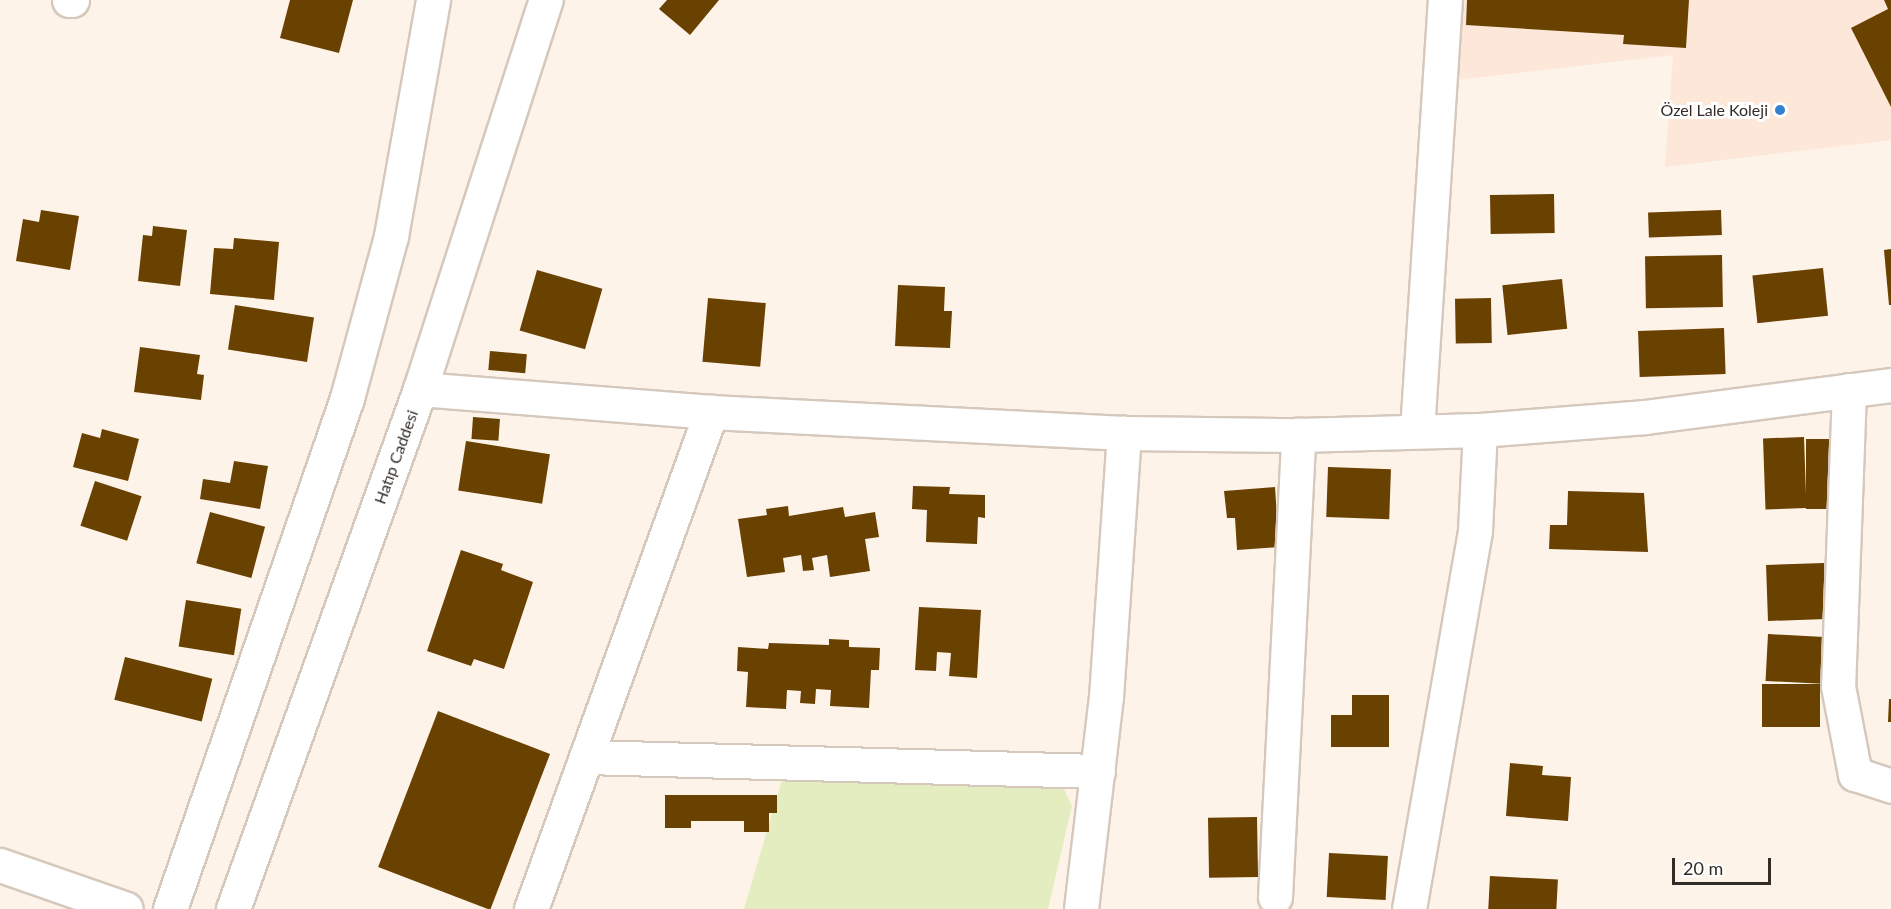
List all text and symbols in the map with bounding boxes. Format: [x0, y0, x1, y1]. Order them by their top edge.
place label: Özel Lale Koleji [1661, 100, 1768, 120]
marker: Özel Lale Koleji [1773, 103, 1787, 117]
street label: Hatıp Caddesi [370, 407, 422, 507]
scale bar [1675, 846, 1774, 884]
text: 20 m [1683, 857, 1723, 879]

